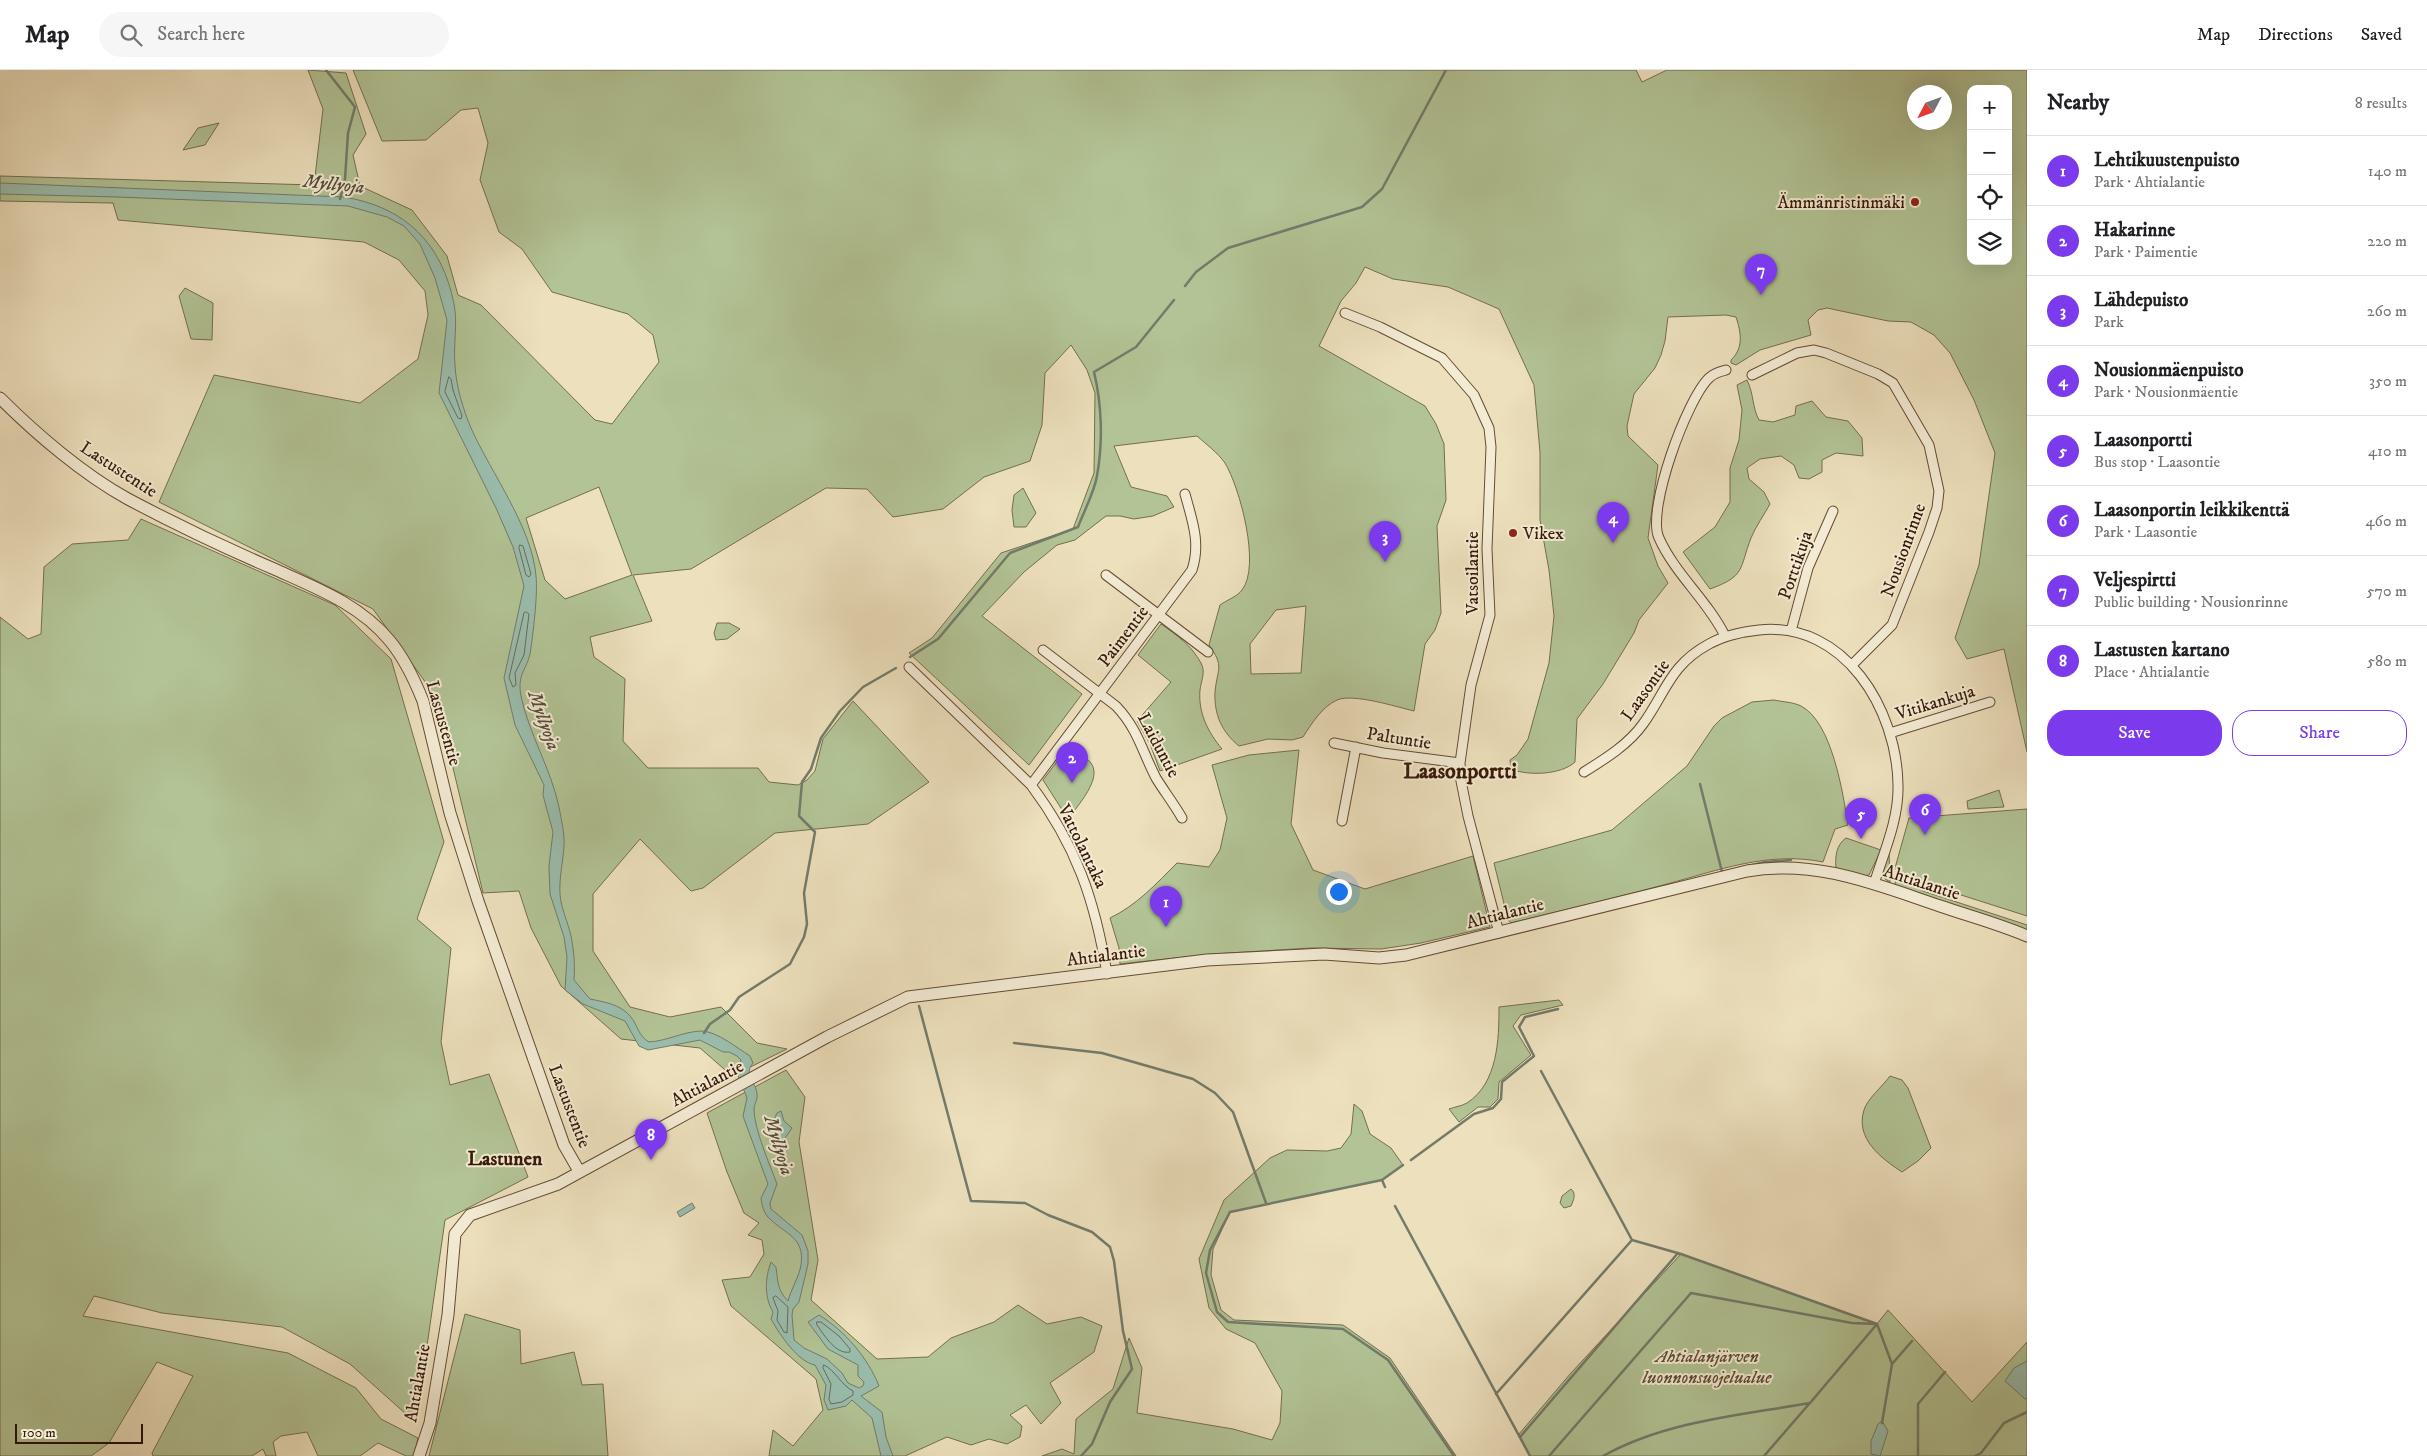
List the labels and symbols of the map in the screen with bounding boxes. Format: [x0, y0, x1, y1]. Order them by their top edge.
north arrow [1907, 85, 1952, 130]
water label: Myllyoja [300, 170, 366, 199]
place label: Ämmänristinmäki [1778, 192, 1905, 214]
marker: Ämmänristinmäki [1909, 196, 1921, 208]
pin: 7 [1745, 254, 1777, 295]
street label: Lastustentie [76, 437, 161, 503]
street label: Nousionrinne [1877, 500, 1931, 600]
pin: 4 [1597, 502, 1629, 543]
pin: 3 [1369, 521, 1401, 562]
place label: Vikex [1522, 523, 1564, 545]
marker: Vikex [1507, 527, 1519, 539]
street label: Porttikuja [1774, 528, 1818, 603]
street label: Vatsoilantie [1462, 531, 1484, 616]
street label: Paimentie [1094, 602, 1154, 672]
street label: Laasontie [1617, 656, 1675, 726]
street label: Lastustentie [420, 678, 466, 768]
street label: Vitikankuja [1892, 680, 1978, 726]
water label: Myllyoja [522, 686, 565, 753]
street label: Laiduntie [1132, 709, 1184, 782]
street label: Paltuntie [1365, 723, 1433, 755]
pin: 2 [1056, 742, 1088, 783]
district label: Laasonportti [1403, 758, 1517, 785]
pin: 6 [1909, 794, 1941, 835]
pin: 5 [1845, 798, 1877, 839]
street label: Vattolantaka [1052, 800, 1112, 892]
street label: Ahtialantie [1881, 860, 1963, 906]
your location [1326, 879, 1352, 905]
pin: 1 [1150, 886, 1182, 927]
street label: Ahtialantie [1464, 894, 1546, 934]
street label: Ahtialantie [1066, 940, 1147, 972]
street label: Ahtialantie [667, 1056, 748, 1112]
street label: Lastustentie [543, 1062, 595, 1151]
water label: Myllyoja [758, 1111, 799, 1178]
pin: 8 [635, 1119, 667, 1160]
district label: Lastunen [468, 1147, 543, 1172]
street label: Ahtialantie [400, 1342, 436, 1424]
park label: Ahtialanjärven luonnonsuojelualue [1642, 1346, 1772, 1389]
scale bar [15, 1421, 142, 1444]

